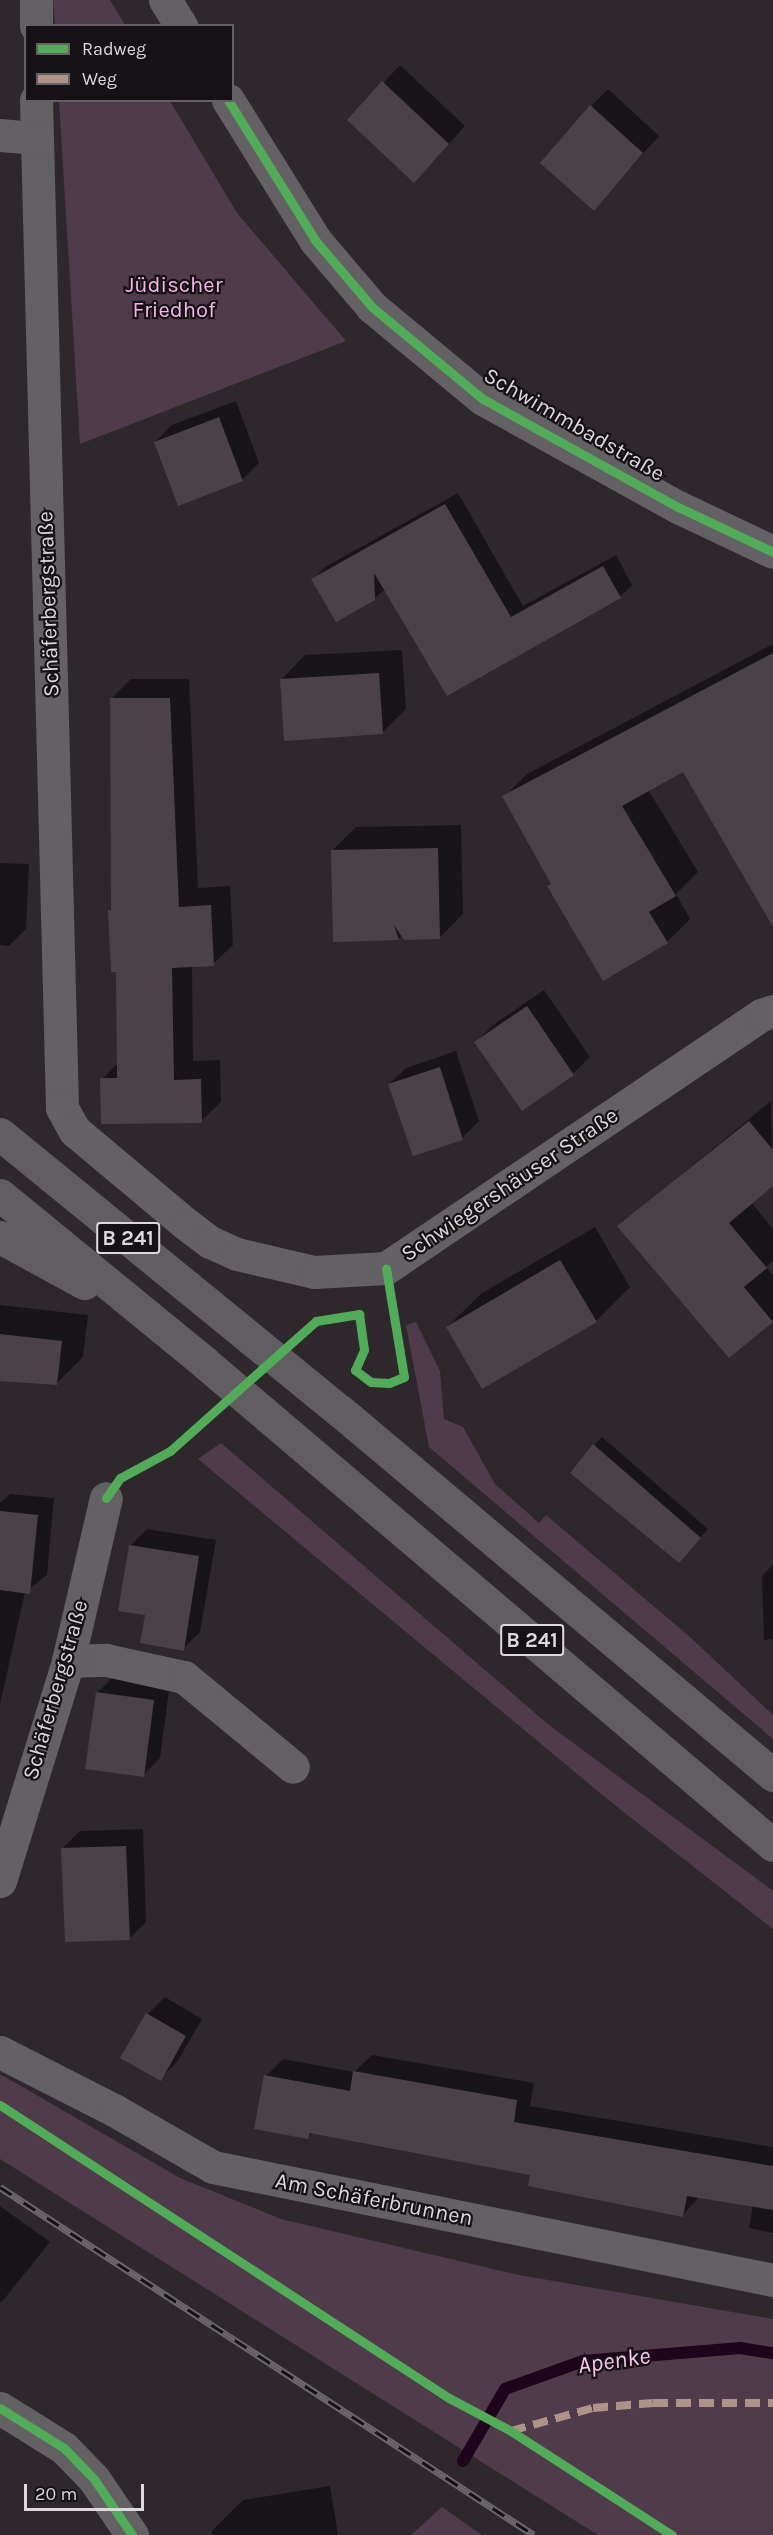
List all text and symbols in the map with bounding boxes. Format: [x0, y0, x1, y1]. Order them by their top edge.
legend [24, 24, 234, 102]
text: Radweg [82, 38, 146, 60]
text: Weg [82, 68, 117, 90]
park label: Jüdischer Friedhof [125, 272, 223, 324]
street label: Schwimmbadstraße [479, 362, 669, 488]
street label: Schäferbergstraße [33, 511, 65, 697]
street label: Schwiegershäuser Straße [396, 1102, 624, 1268]
road number: B 241 [95, 1220, 161, 1256]
street label: Schäferbergstraße [18, 1597, 94, 1783]
road number: B 241 [499, 1622, 565, 1658]
street label: Am Schäferbrunnen [273, 2168, 475, 2232]
water label: Apenke [576, 2342, 652, 2380]
scale bar [27, 2472, 147, 2510]
text: 20 m [35, 2483, 77, 2505]

